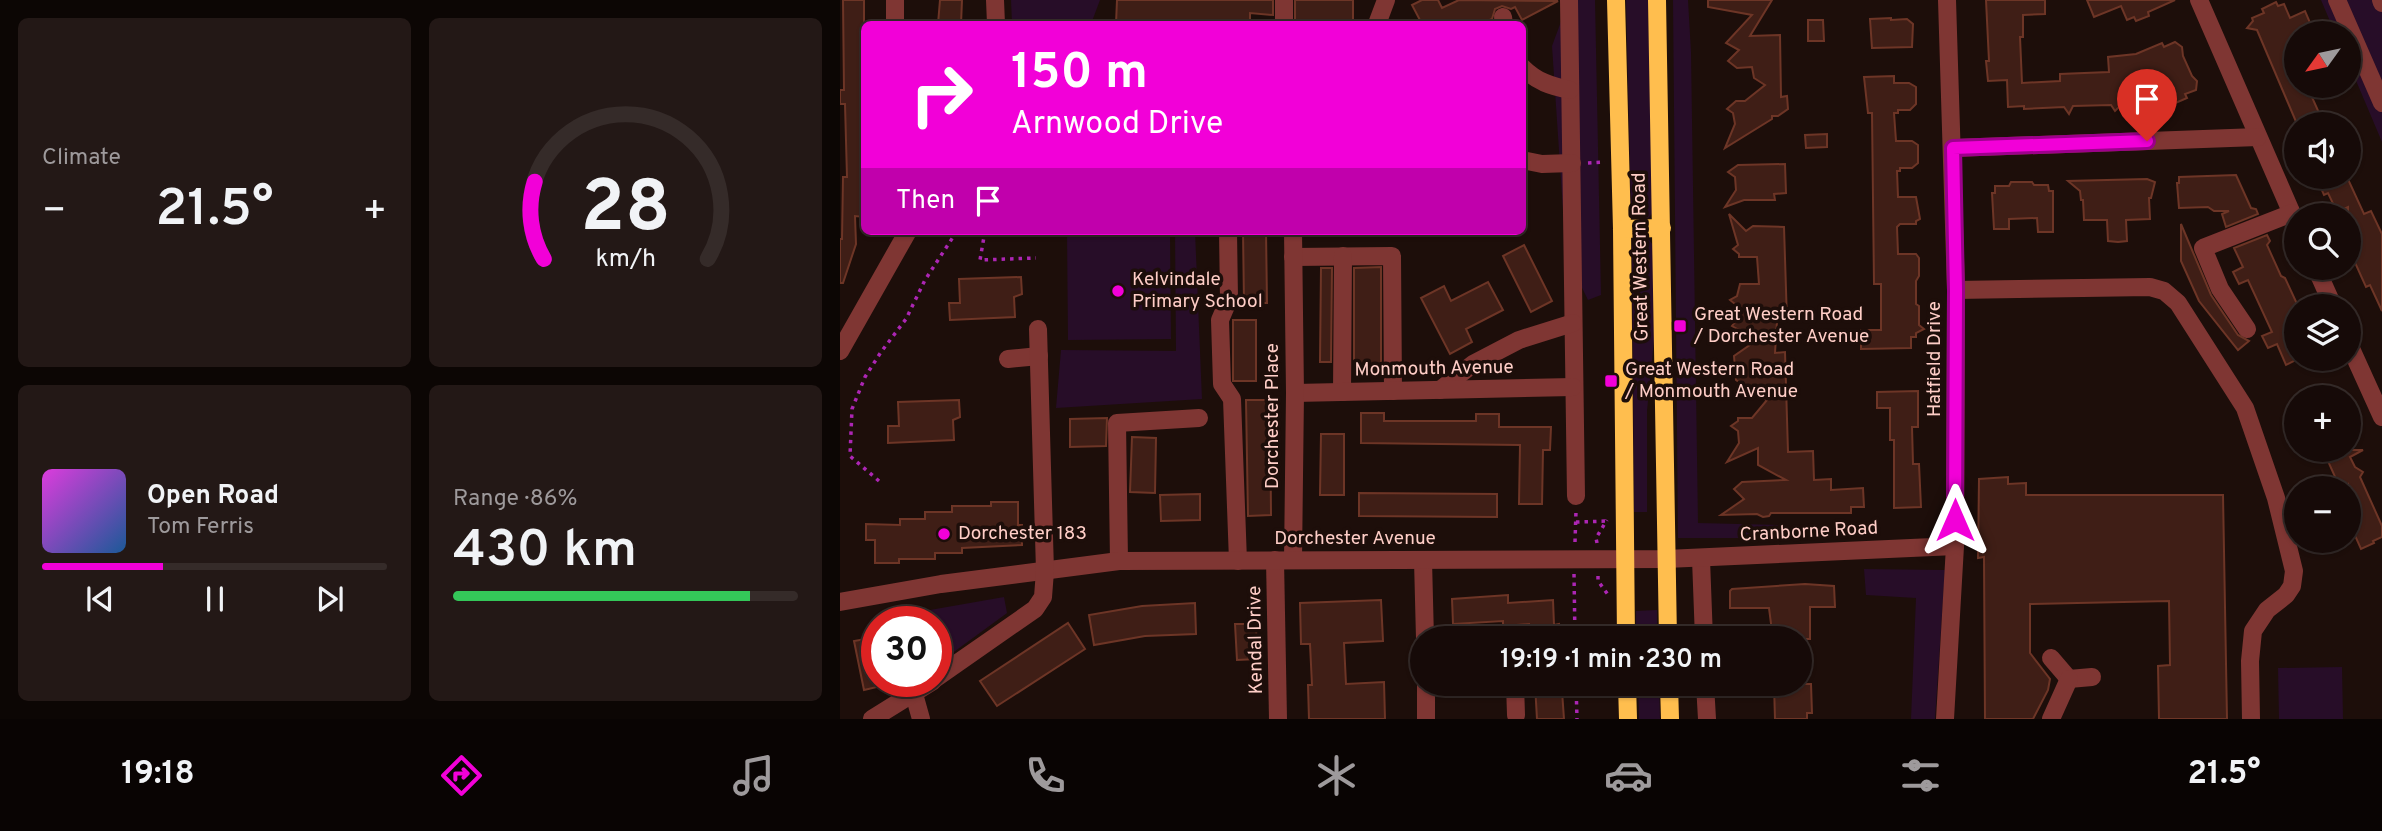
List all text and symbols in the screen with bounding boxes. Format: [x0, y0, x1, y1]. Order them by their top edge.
north arrow [2284, 21, 2361, 98]
map controls [2284, 21, 2361, 553]
text: 150 m [1011, 44, 1148, 106]
icon: right [896, 49, 987, 140]
pin [2117, 69, 2177, 141]
icon: arrive [2128, 80, 2166, 118]
text: Arnwood Drive [1011, 105, 1223, 145]
button: sound [2284, 112, 2361, 189]
text: Climate [42, 144, 121, 173]
text: 28 [580, 165, 671, 257]
street label: Great Western Road [1628, 172, 1654, 342]
text: 21.5° [156, 178, 273, 244]
icon: arrive [969, 182, 1007, 220]
text: Then [896, 185, 955, 218]
text: − [42, 188, 67, 237]
text: + [362, 188, 387, 237]
button: search [2284, 203, 2361, 280]
text: km/h [595, 243, 656, 275]
place label: Kelvindale Primary School [1132, 268, 1263, 314]
marker: Kelvindale Primary School [1110, 283, 1126, 299]
button: layers [2284, 294, 2361, 371]
street label: Hatfield Drive [1923, 301, 1947, 417]
place label: Great Western Road / Dorchester Avenue [1693, 303, 1869, 349]
marker: Great Western Road / Dorchester Avenue [1672, 318, 1688, 334]
street label: Dorchester Place [1261, 343, 1285, 489]
street label: Monmouth Avenue [1354, 356, 1514, 382]
place label: Great Western Road / Monmouth Avenue [1624, 358, 1798, 404]
marker: Great Western Road / Monmouth Avenue [1603, 373, 1619, 389]
button: + [2284, 385, 2361, 462]
button: − [2284, 476, 2361, 553]
text: Open Road [147, 480, 279, 513]
position arrow [1918, 483, 1992, 557]
text: Range · 86% [453, 485, 578, 514]
text: Tom Ferris [147, 513, 254, 542]
street label: Cranborne Road [1739, 516, 1879, 548]
text: 430 km [453, 519, 637, 585]
place label: Dorchester 183 [958, 522, 1087, 546]
marker: Dorchester 183 [936, 526, 952, 542]
street label: Dorchester Avenue [1274, 527, 1436, 551]
icon: previous [81, 580, 119, 618]
icon: pause [196, 580, 234, 618]
icon: next [311, 580, 349, 618]
street label: Kendal Drive [1243, 586, 1269, 694]
speed limit sign: 30 [861, 606, 952, 697]
text: 19:19 · 1 min · 230 m [1500, 644, 1722, 677]
icon: directions [437, 751, 486, 800]
icon: music [729, 751, 778, 800]
icon: phone [1021, 751, 1070, 800]
icon: climate [1312, 751, 1361, 800]
icon: car [1604, 751, 1653, 800]
icon: filters [1896, 751, 1945, 800]
text: 19:18 [121, 755, 195, 795]
text: 21.5° [2187, 755, 2261, 795]

